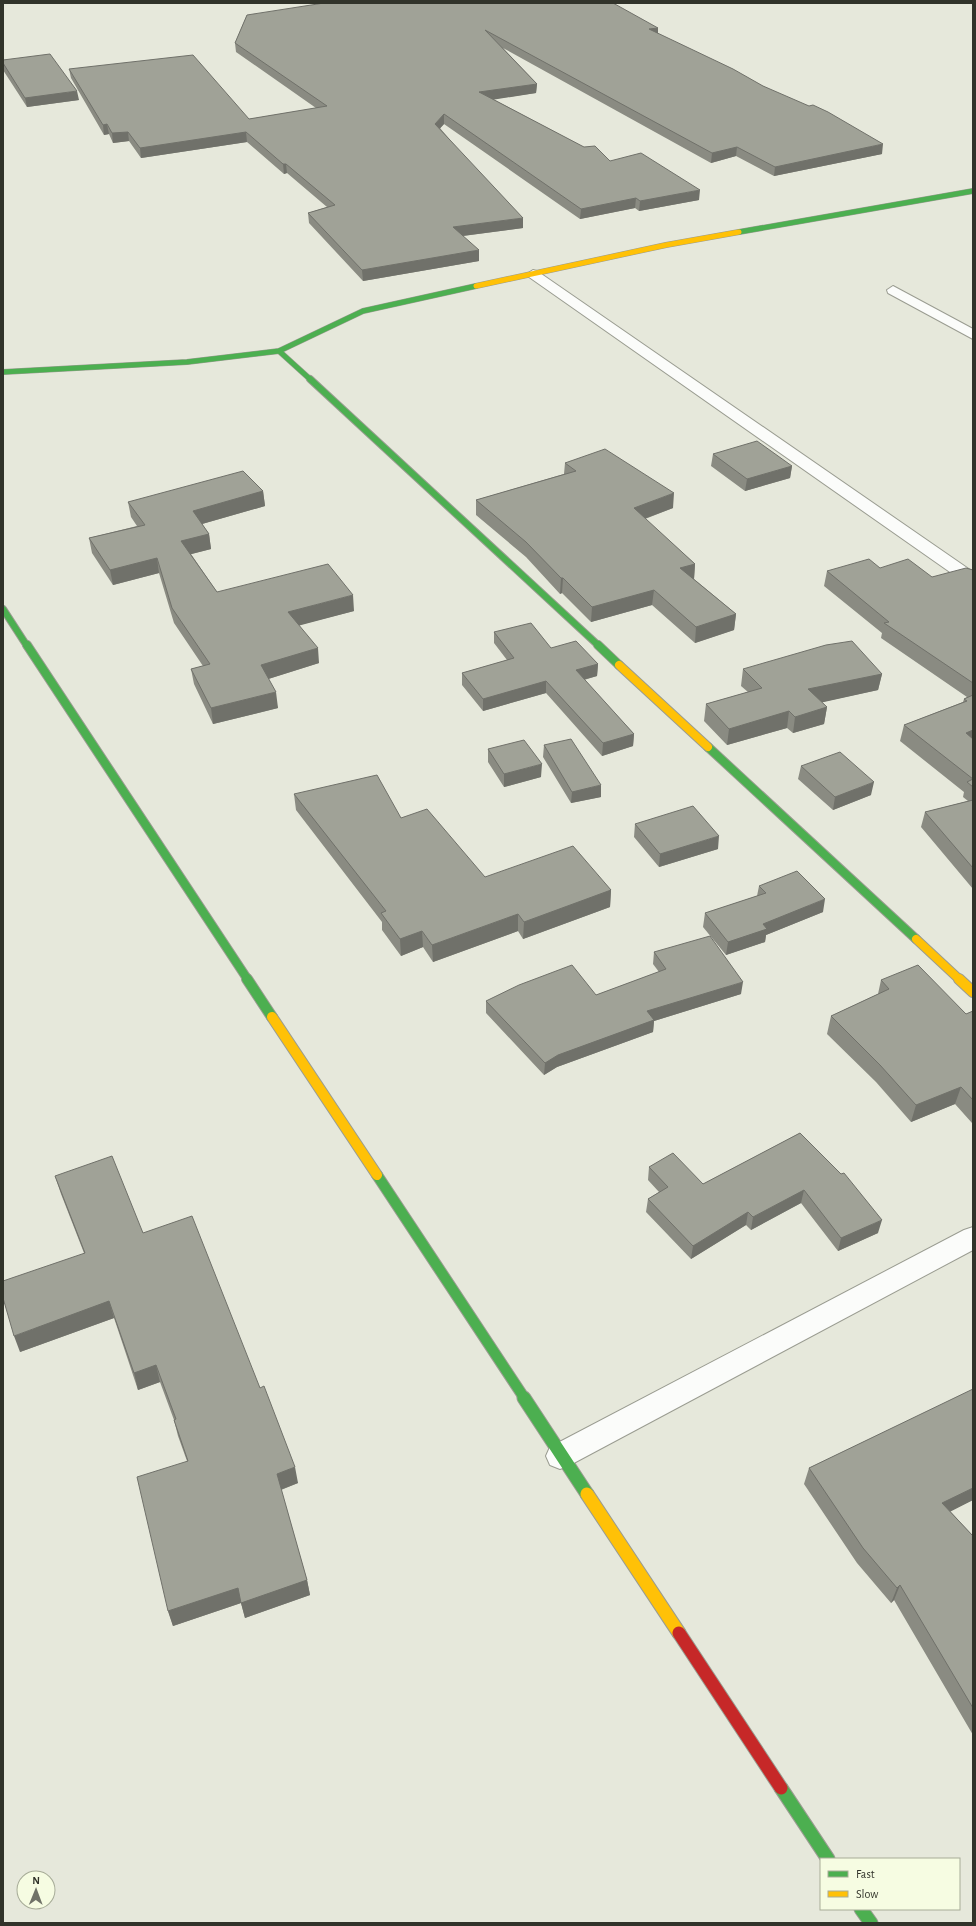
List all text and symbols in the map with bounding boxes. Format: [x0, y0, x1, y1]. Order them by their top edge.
legend [820, 1858, 960, 1910]
text: Fast [856, 1868, 875, 1880]
north arrow [16, 1870, 56, 1910]
text: N [32, 1875, 40, 1886]
text: Slow [856, 1888, 878, 1900]

